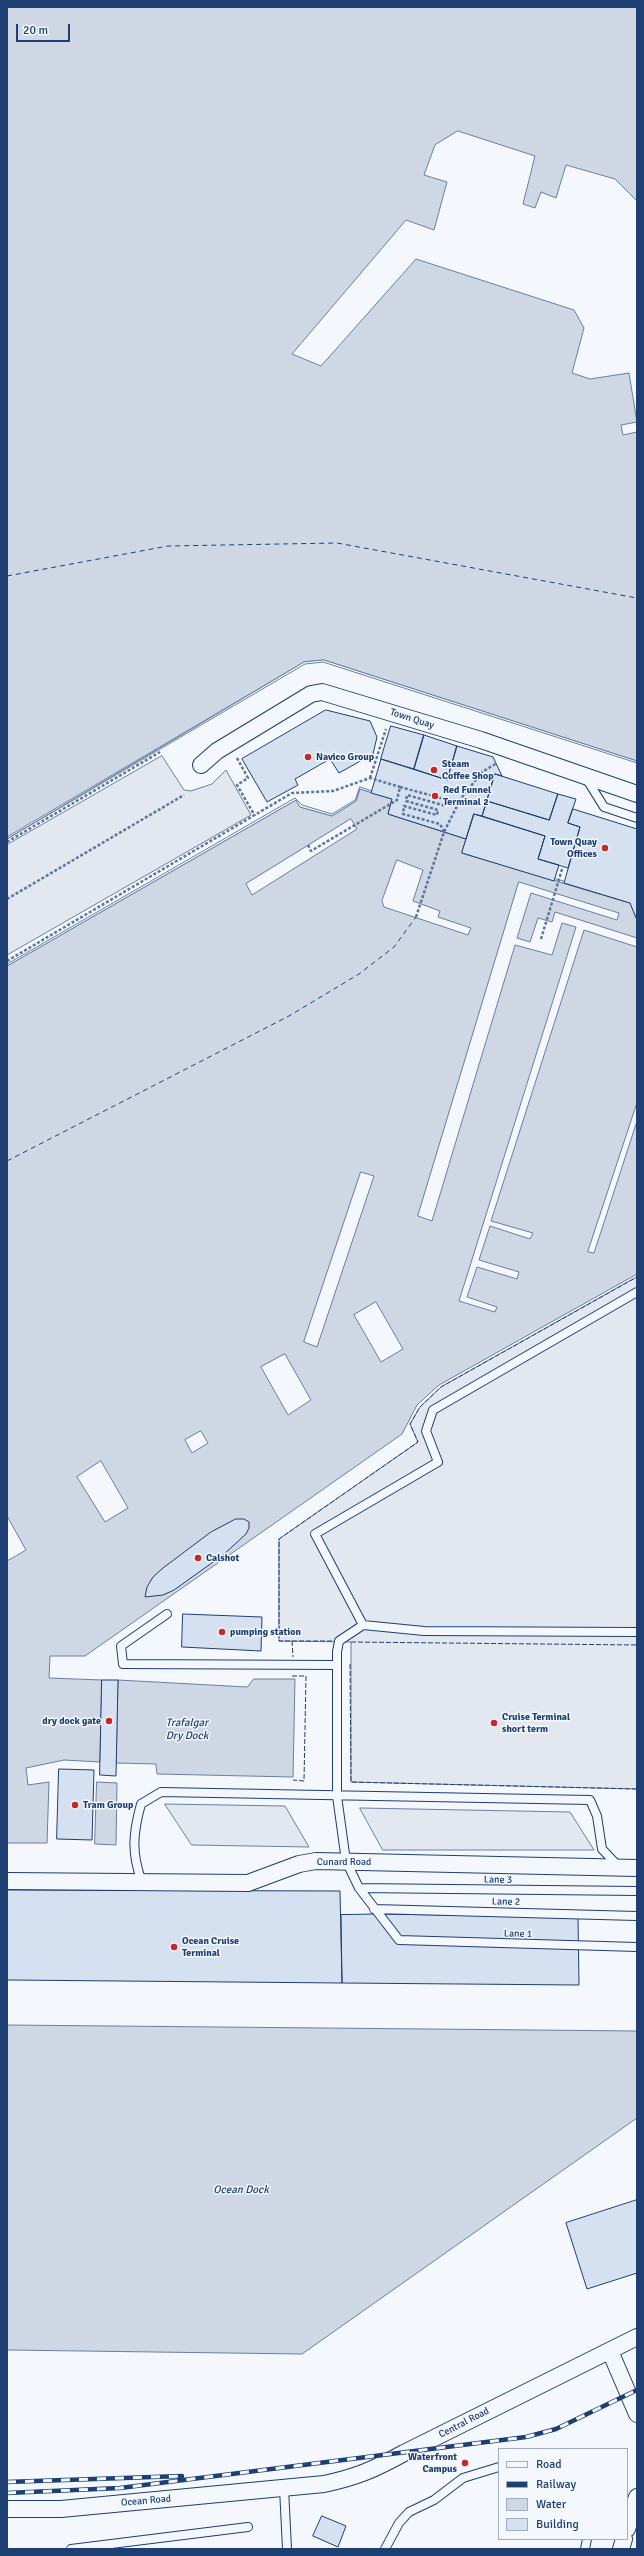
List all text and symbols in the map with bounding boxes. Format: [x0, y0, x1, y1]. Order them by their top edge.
scale bar [18, 16, 72, 42]
text: 20 m [23, 23, 48, 38]
street label: Town Quay [388, 706, 436, 732]
place label: Navico Group [316, 751, 374, 763]
marker: Navico Group [303, 752, 313, 762]
place label: Steam Coffee Shop [442, 758, 494, 782]
marker: Steam Coffee Shop [429, 765, 439, 775]
place label: Red Funnel Terminal 2 [443, 784, 491, 808]
marker: Red Funnel Terminal 2 [430, 791, 440, 801]
place label: Town Quay Offices [550, 836, 597, 860]
marker: Town Quay Offices [600, 843, 610, 853]
place label: Calshot [206, 1552, 239, 1564]
marker: Calshot [193, 1553, 203, 1563]
place label: pumping station [230, 1626, 301, 1638]
marker: pumping station [217, 1627, 227, 1637]
place label: Cruise Terminal short term [502, 1711, 570, 1734]
place label: dry dock gate [42, 1715, 101, 1727]
marker: dry dock gate [104, 1716, 114, 1726]
water label: Trafalgar Dry Dock [166, 1716, 208, 1742]
marker: Cruise Terminal short term [489, 1718, 499, 1728]
place label: Tram Group [83, 1799, 133, 1811]
marker: Tram Group [70, 1800, 80, 1810]
street label: Cunard Road [317, 1856, 371, 1868]
street label: Lane 3 [484, 1874, 512, 1886]
street label: Lane 2 [492, 1896, 520, 1908]
street label: Lane 1 [504, 1928, 532, 1940]
place label: Ocean Cruise Terminal [182, 1935, 239, 1958]
marker: Ocean Cruise Terminal [169, 1942, 179, 1952]
water label: Ocean Dock [213, 2183, 269, 2197]
street label: Central Road [437, 2405, 491, 2441]
legend [498, 2448, 628, 2540]
place label: Waterfront Campus [408, 2451, 457, 2474]
text: Road [536, 2457, 562, 2472]
marker: Waterfront Campus [460, 2458, 470, 2468]
text: Railway [536, 2477, 576, 2492]
street label: Ocean Road [120, 2493, 172, 2509]
text: Water [536, 2497, 566, 2512]
text: Building [536, 2517, 579, 2532]

